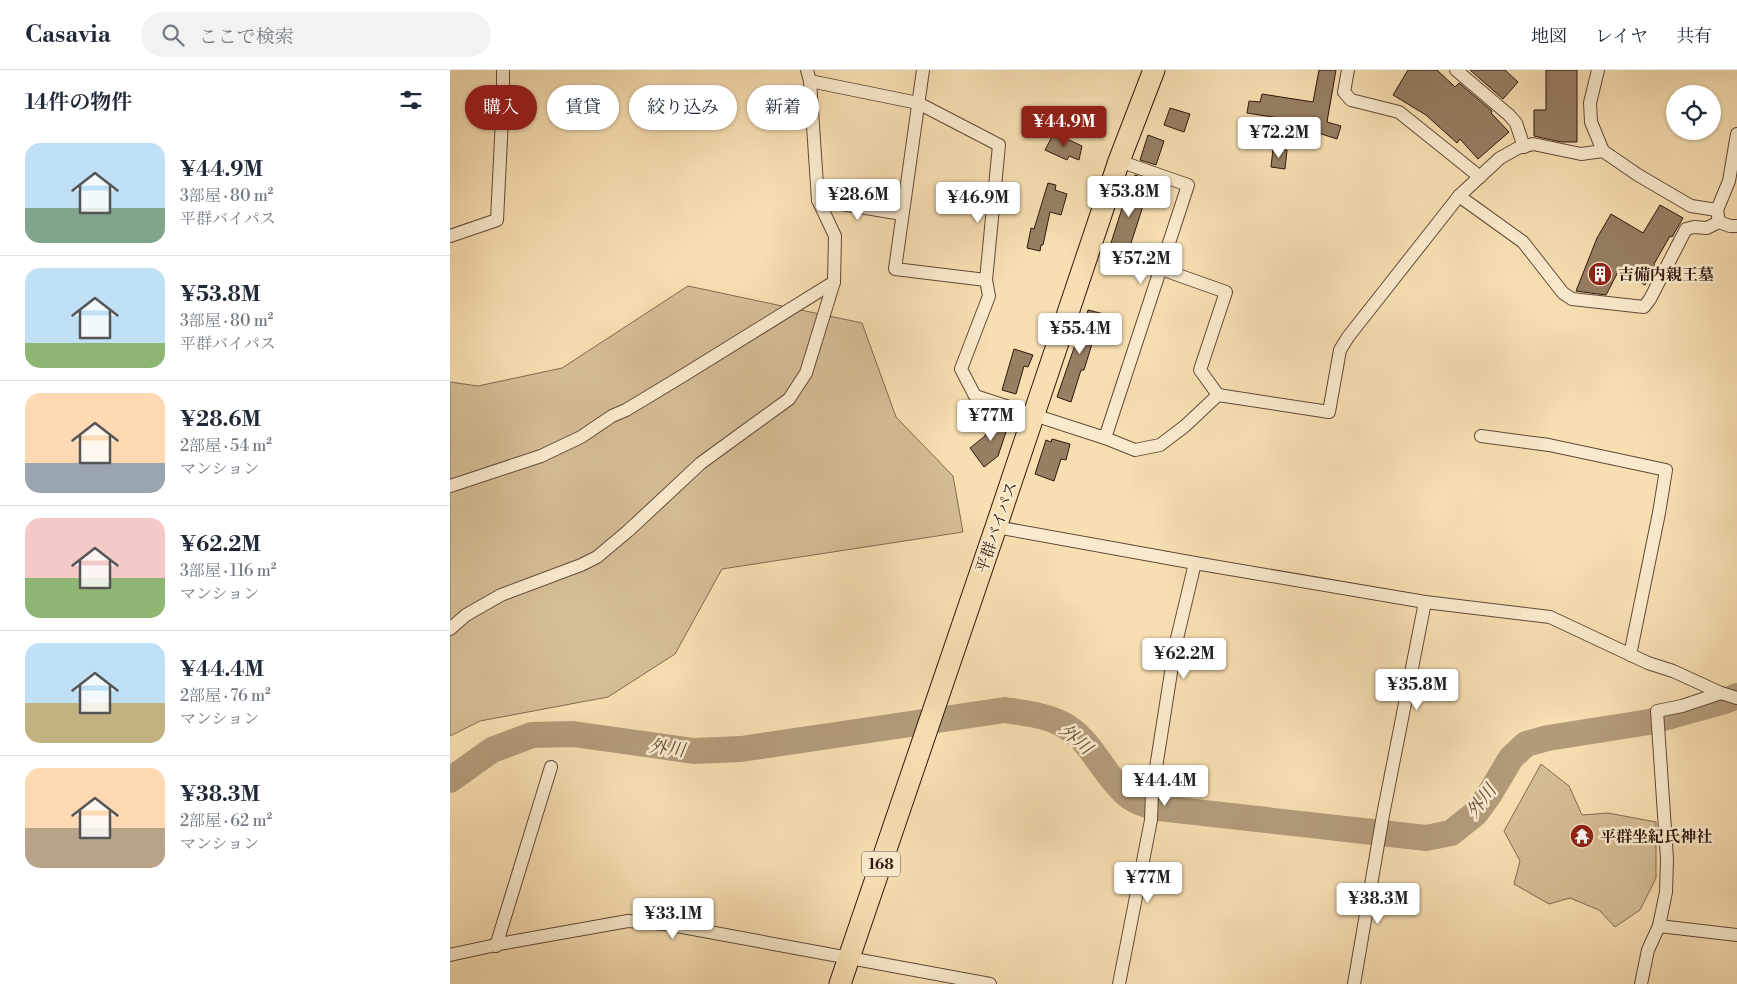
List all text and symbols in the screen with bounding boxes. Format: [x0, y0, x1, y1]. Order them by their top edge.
search box [141, 12, 491, 57]
text: Casavia [25, 20, 111, 50]
icon: search [159, 21, 187, 49]
text: ここで検索 [199, 25, 294, 49]
text: 地図 [1531, 25, 1567, 48]
text: レイヤ [1595, 25, 1648, 48]
text: 共有 [1676, 25, 1712, 48]
chip: 購入 [465, 85, 537, 130]
chip: 賃貸 [547, 85, 619, 130]
chip: 絞り込み [629, 85, 737, 130]
chip: 新着 [747, 85, 819, 130]
map controls [1666, 85, 1721, 140]
button: locate [1666, 85, 1721, 140]
icon: filters [397, 86, 425, 114]
text: 14件の物件 [25, 90, 132, 116]
pin: ¥44.9M [1023, 106, 1105, 148]
text: ¥44.9M [1032, 112, 1096, 132]
pin: ¥72.2M [1238, 116, 1320, 159]
text: ¥72.2M [1249, 123, 1309, 143]
text: ¥44.9M [180, 157, 263, 183]
icon: home [65, 163, 125, 223]
pin: ¥53.8M [1088, 176, 1170, 218]
pin: ¥28.6M [817, 178, 899, 221]
pin: ¥46.9M [937, 182, 1019, 224]
text: ¥53.8M [1098, 182, 1160, 202]
text: ¥28.6M [827, 185, 889, 205]
text: 3部屋 · 80 m² [180, 186, 273, 206]
text: ¥46.9M [947, 188, 1009, 208]
text: 平群バイパス [180, 209, 276, 229]
pin: ¥57.2M [1100, 242, 1182, 285]
text: ¥57.2M [1111, 249, 1171, 269]
building icon: 吉備内親王墓 [1587, 261, 1613, 287]
place label: 吉備内親王墓 [1618, 265, 1714, 285]
text: ¥53.8M [180, 282, 260, 308]
icon: home [65, 288, 125, 348]
text: 3部屋 · 80 m² [180, 311, 273, 331]
pin: ¥55.4M [1039, 312, 1121, 355]
text: ¥55.4M [1049, 319, 1111, 339]
text: 平群バイパス [180, 334, 276, 354]
pin: ¥77M [961, 400, 1021, 442]
text: ¥77M [968, 406, 1014, 426]
text: ¥28.6M [180, 407, 261, 433]
icon: home [65, 413, 125, 473]
text: 2部屋 · 54 m² [180, 436, 272, 456]
text: マンション [180, 459, 259, 479]
street label: 平群バイパス [972, 479, 1022, 576]
text: ¥62.2M [180, 532, 261, 558]
icon: home [65, 538, 125, 598]
text: 3部屋 · 116 m² [180, 561, 276, 581]
text: マンション [180, 584, 259, 604]
pin: ¥62.2M [1143, 638, 1225, 680]
text: ¥62.2M [1153, 644, 1215, 664]
text: ¥44.4M [180, 657, 264, 683]
icon: home [65, 663, 125, 723]
pin: ¥35.8M [1376, 668, 1458, 711]
text: ¥35.8M [1386, 675, 1448, 695]
text: 2部屋 · 76 m² [180, 686, 271, 706]
text: マンション [180, 709, 259, 729]
water label: 外川 [1055, 719, 1098, 761]
water label: 外川 [648, 735, 688, 763]
pin: ¥44.4M [1124, 764, 1206, 807]
text: ¥44.4M [1133, 771, 1197, 791]
water label: 外川 [1461, 778, 1503, 823]
text: ¥38.3M [180, 782, 260, 808]
icon: home [65, 788, 125, 848]
text: 2部屋 · 62 m² [180, 811, 272, 831]
temple icon: 平群坐紀氏神社 [1569, 823, 1595, 849]
place label: 平群坐紀氏神社 [1600, 827, 1712, 847]
text: マンション [180, 834, 259, 854]
road number: 168 [862, 852, 900, 876]
pin: ¥77M [1118, 862, 1178, 904]
text: ¥77M [1125, 868, 1171, 888]
pin: ¥38.3M [1337, 882, 1419, 925]
text: ¥38.3M [1348, 889, 1408, 909]
pin: ¥33.1M [632, 898, 714, 940]
text: ¥33.1M [644, 904, 702, 924]

